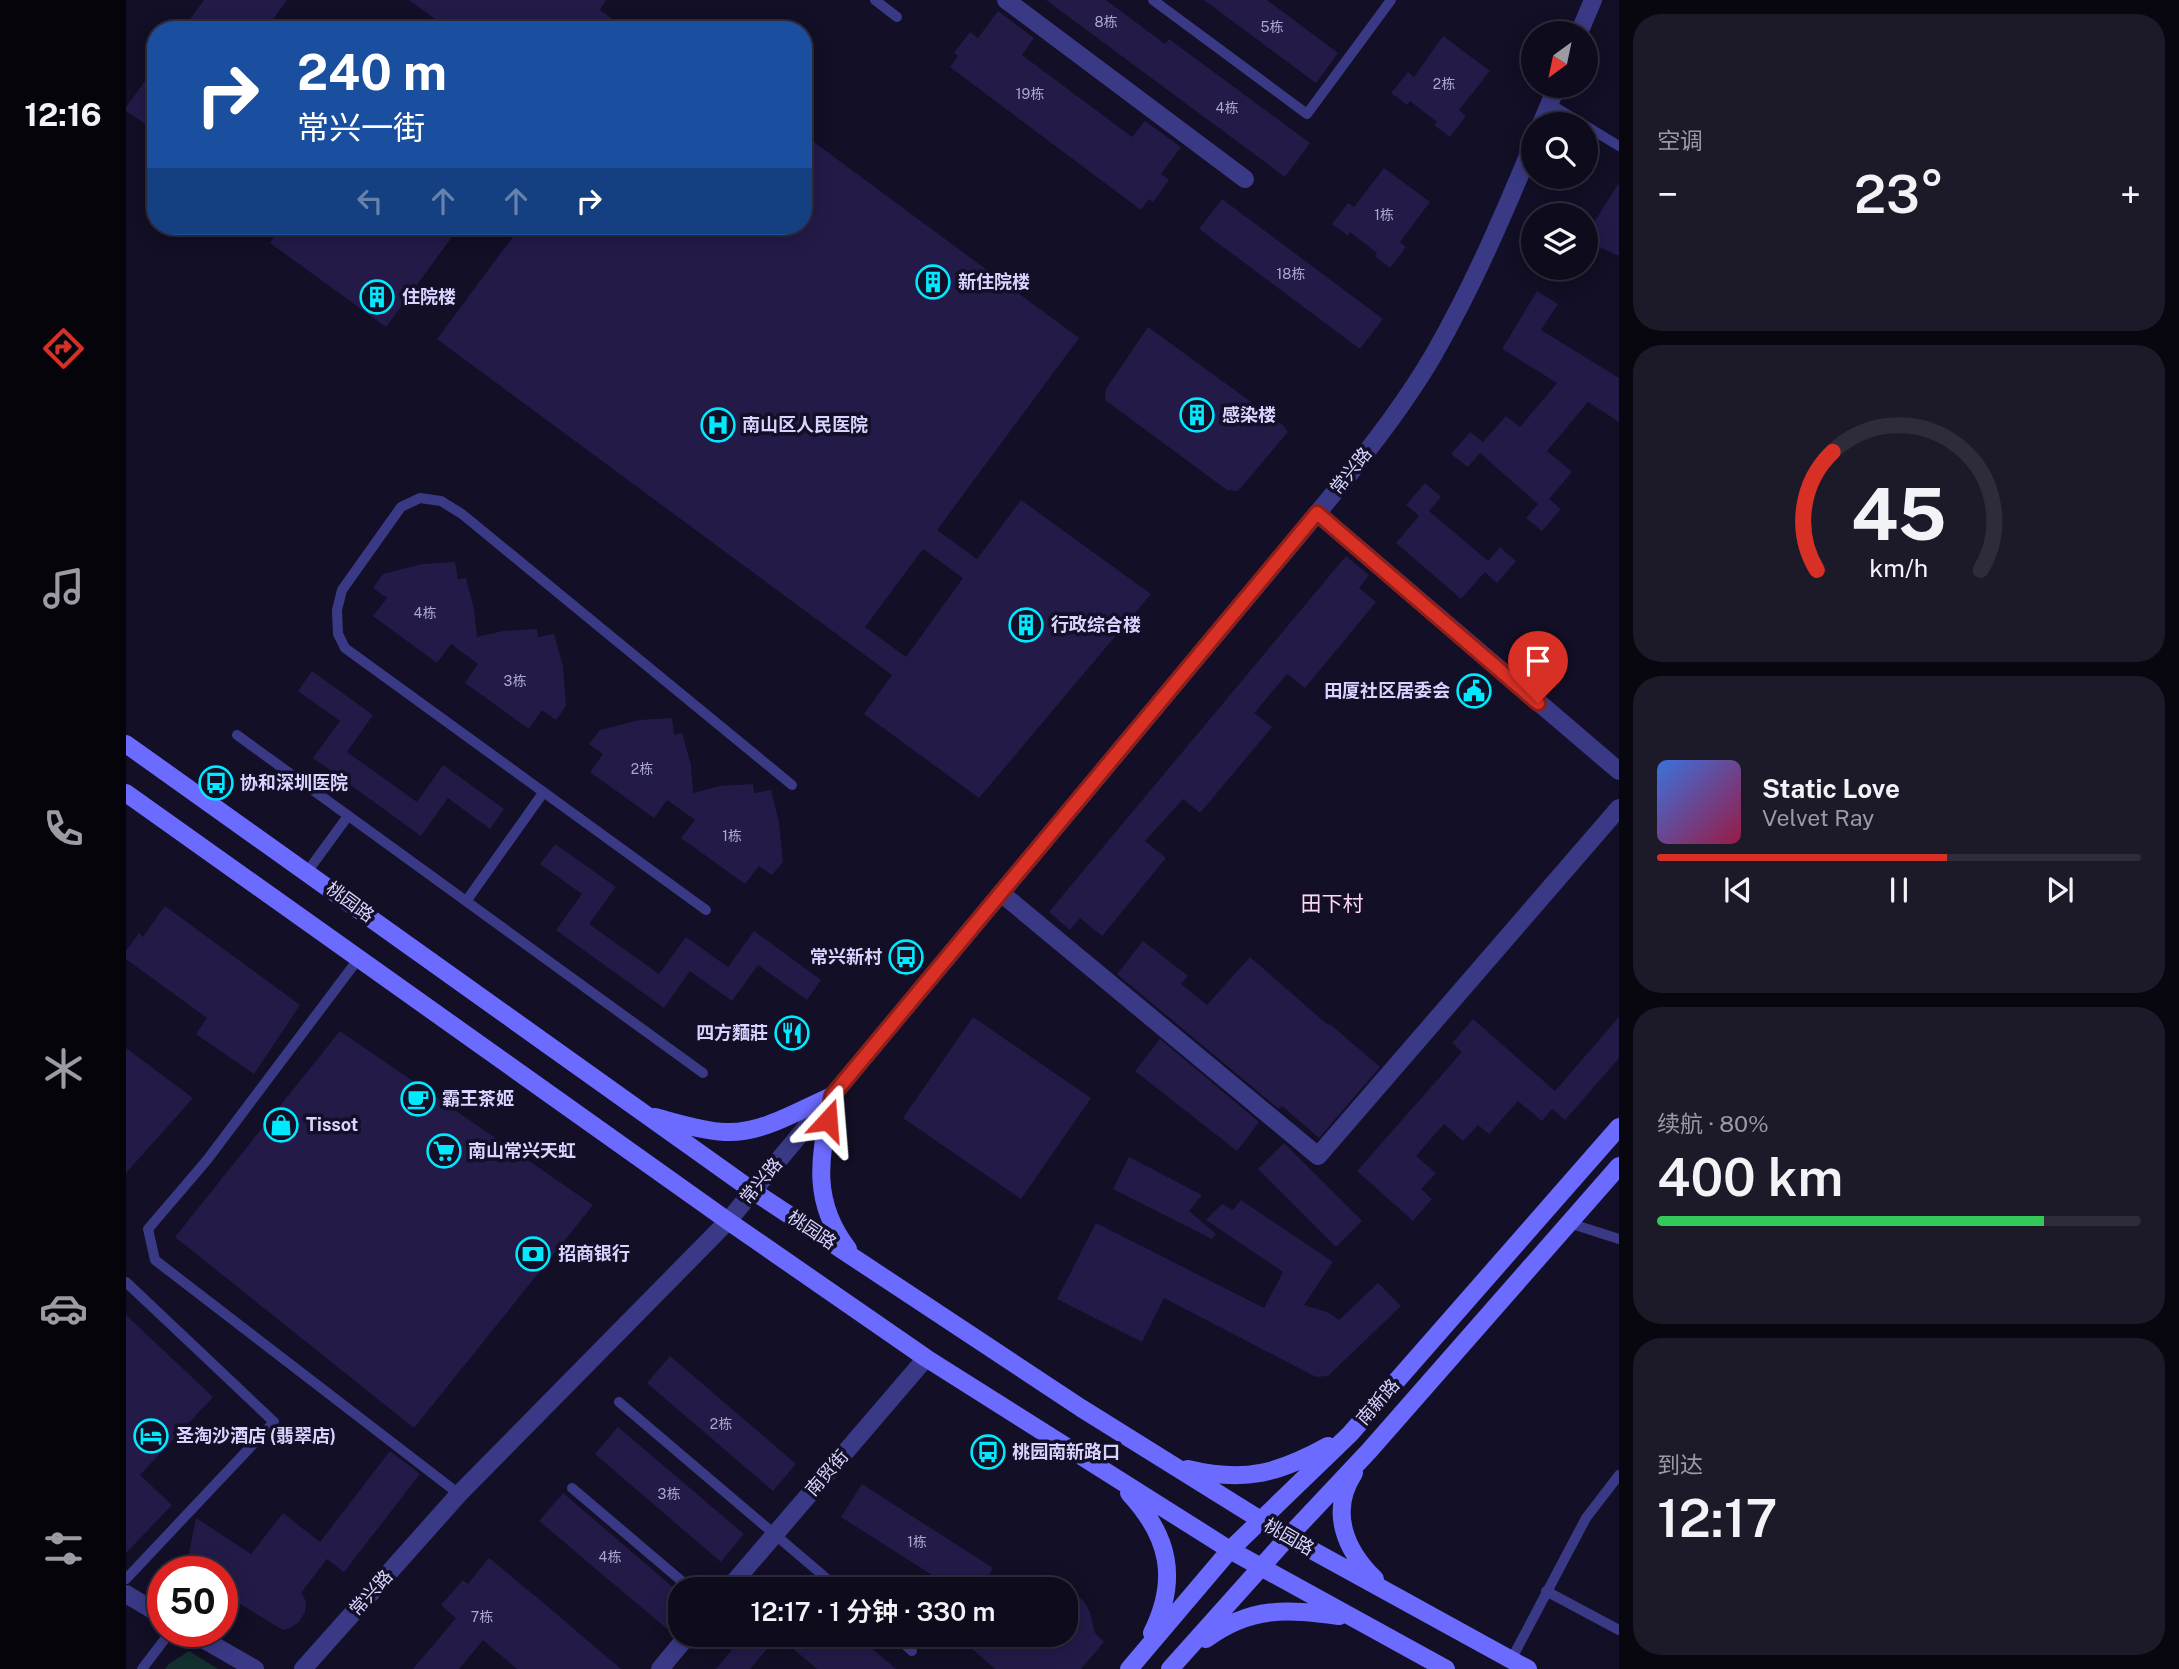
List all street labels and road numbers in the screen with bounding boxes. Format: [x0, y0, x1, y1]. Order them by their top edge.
street label: 常兴路 [1325, 443, 1376, 498]
street label: 桃园路 [322, 877, 378, 926]
street label: 常兴路 [735, 1153, 786, 1208]
street label: 桃园路 [784, 1206, 841, 1253]
street label: 南新路 [1352, 1374, 1403, 1429]
street label: 南贸街 [801, 1445, 852, 1500]
street label: 桃园路 [1261, 1514, 1318, 1559]
street label: 常兴路 [345, 1566, 396, 1620]

